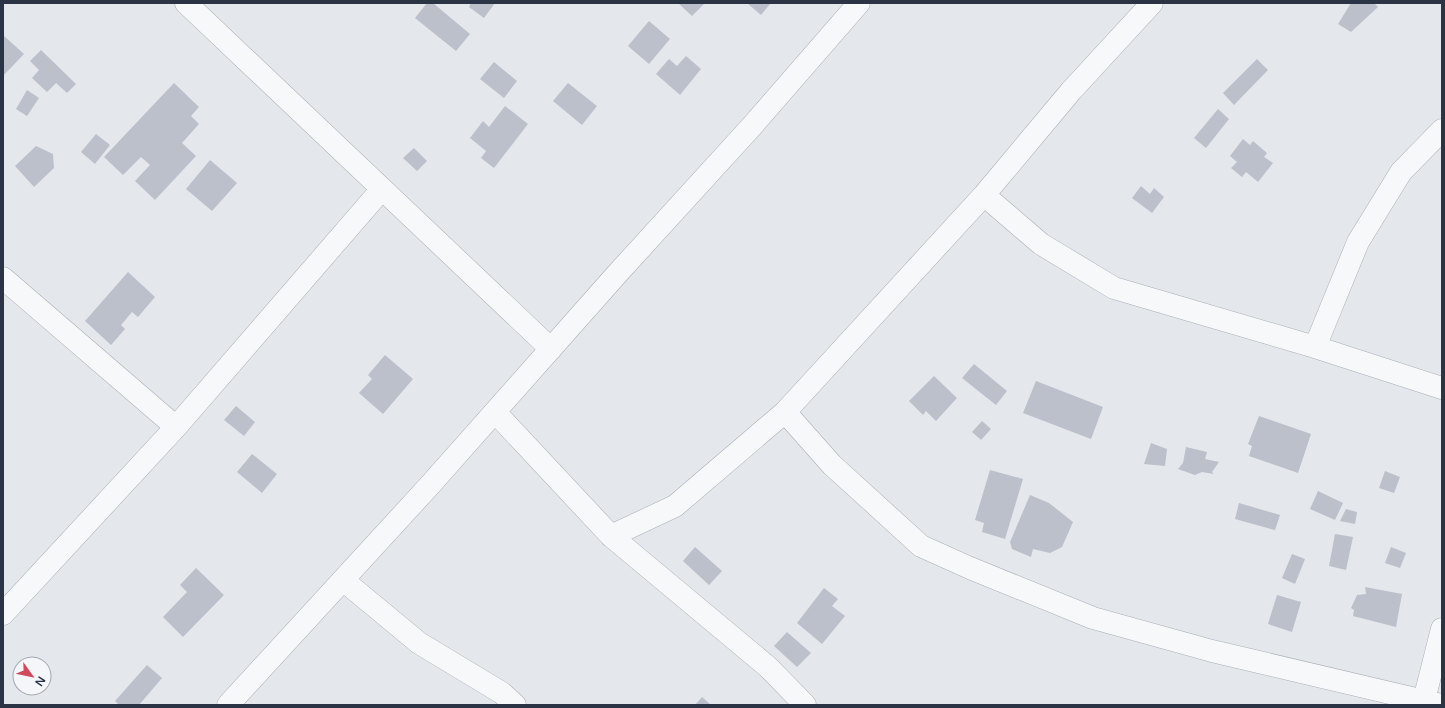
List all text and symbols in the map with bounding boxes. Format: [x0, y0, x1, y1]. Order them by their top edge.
north arrow [12, 656, 52, 696]
text: N [32, 674, 48, 688]

